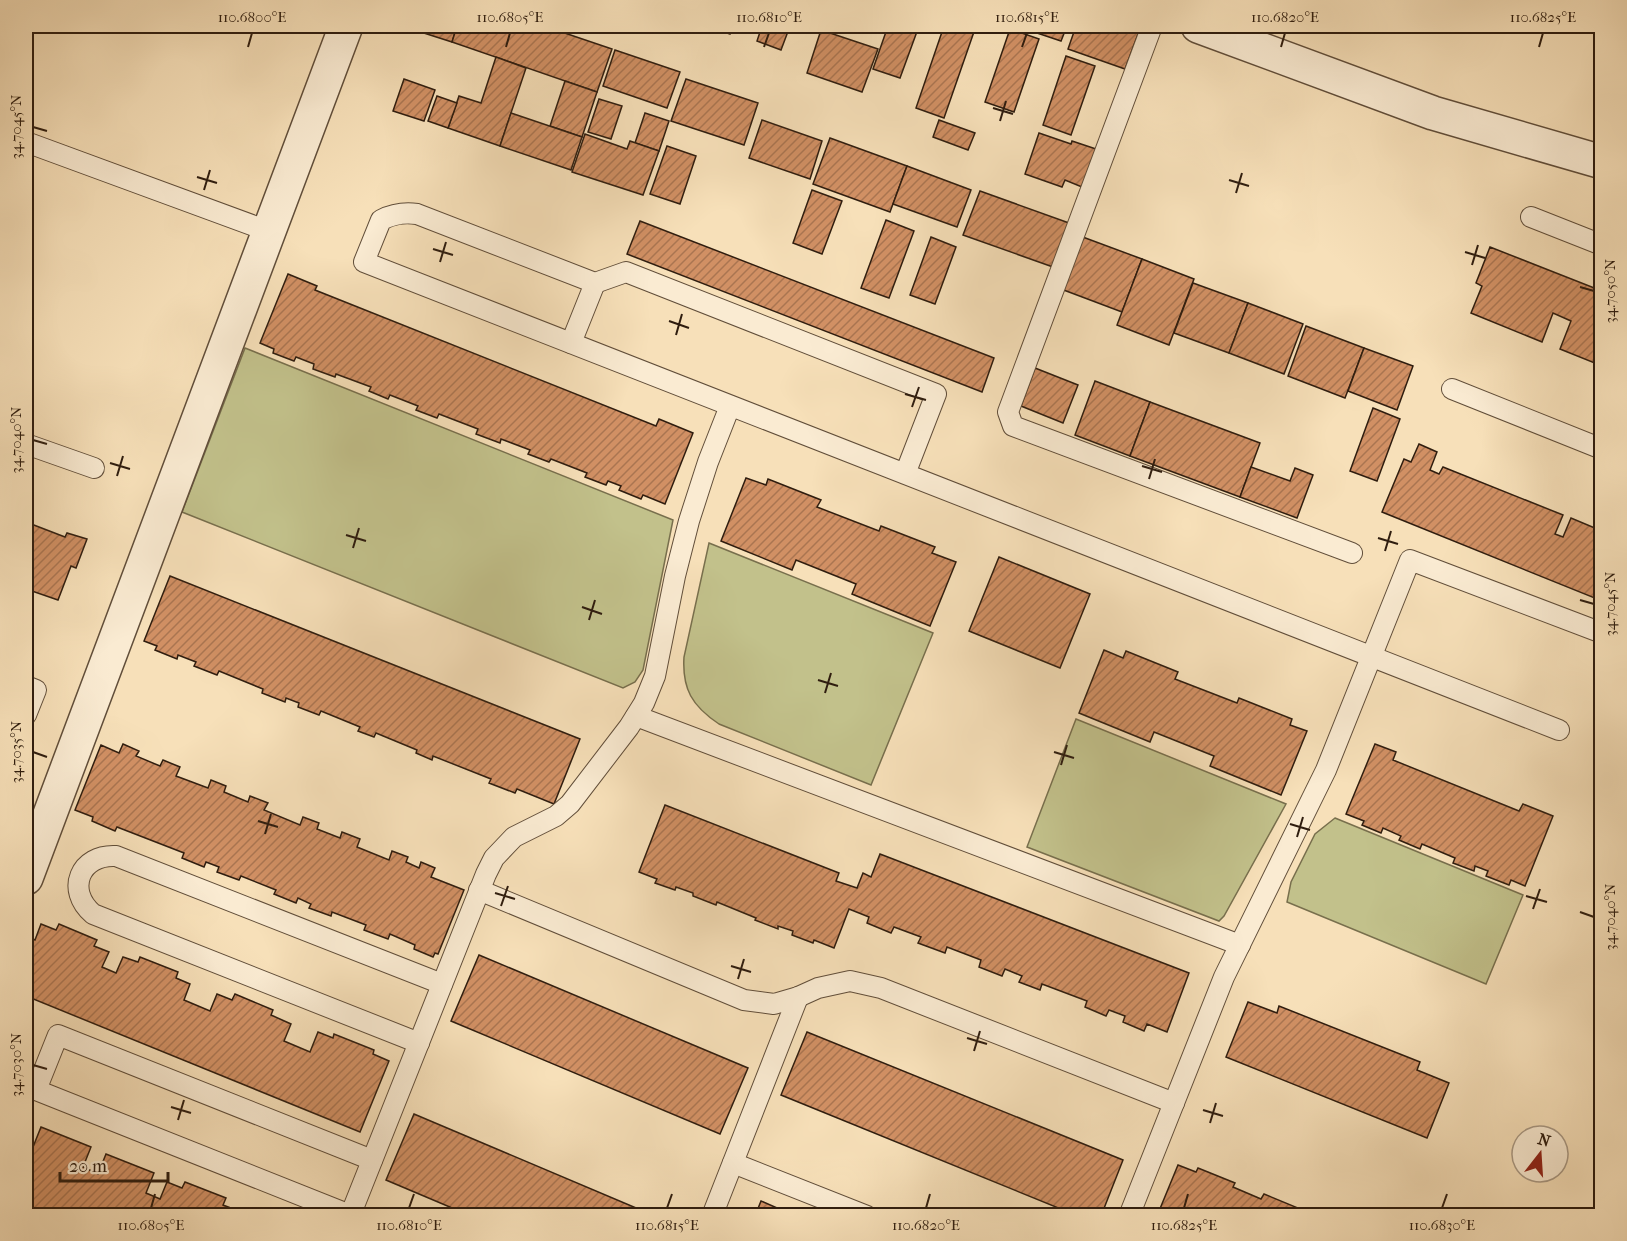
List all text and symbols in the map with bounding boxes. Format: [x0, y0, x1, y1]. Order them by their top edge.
text: 110.6800°E [218, 8, 286, 26]
text: 110.6805°E [477, 8, 543, 26]
text: 110.6810°E [736, 8, 802, 26]
text: 110.6815°E [995, 8, 1059, 26]
text: 110.6820°E [1251, 8, 1319, 26]
text: 110.6825°E [1510, 8, 1576, 26]
text: 34.7045°N [7, 94, 25, 159]
text: 34.7050°N [1601, 258, 1619, 323]
text: 34.7040°N [7, 406, 25, 473]
text: 34.7045°N [1601, 571, 1619, 636]
text: 34.7035°N [7, 720, 25, 783]
text: 34.7040°N [1601, 883, 1619, 950]
text: 34.7030°N [7, 1032, 25, 1097]
north arrow [1510, 1124, 1570, 1184]
text: N [1536, 1129, 1554, 1151]
scale bar [60, 1145, 168, 1183]
text: 20 m [69, 1156, 107, 1177]
text: 110.6805°E [118, 1216, 184, 1234]
text: 110.6810°E [376, 1216, 442, 1234]
text: 110.6815°E [635, 1216, 699, 1234]
text: 110.6820°E [892, 1216, 960, 1234]
text: 110.6825°E [1151, 1216, 1217, 1234]
text: 110.6830°E [1409, 1216, 1475, 1234]

